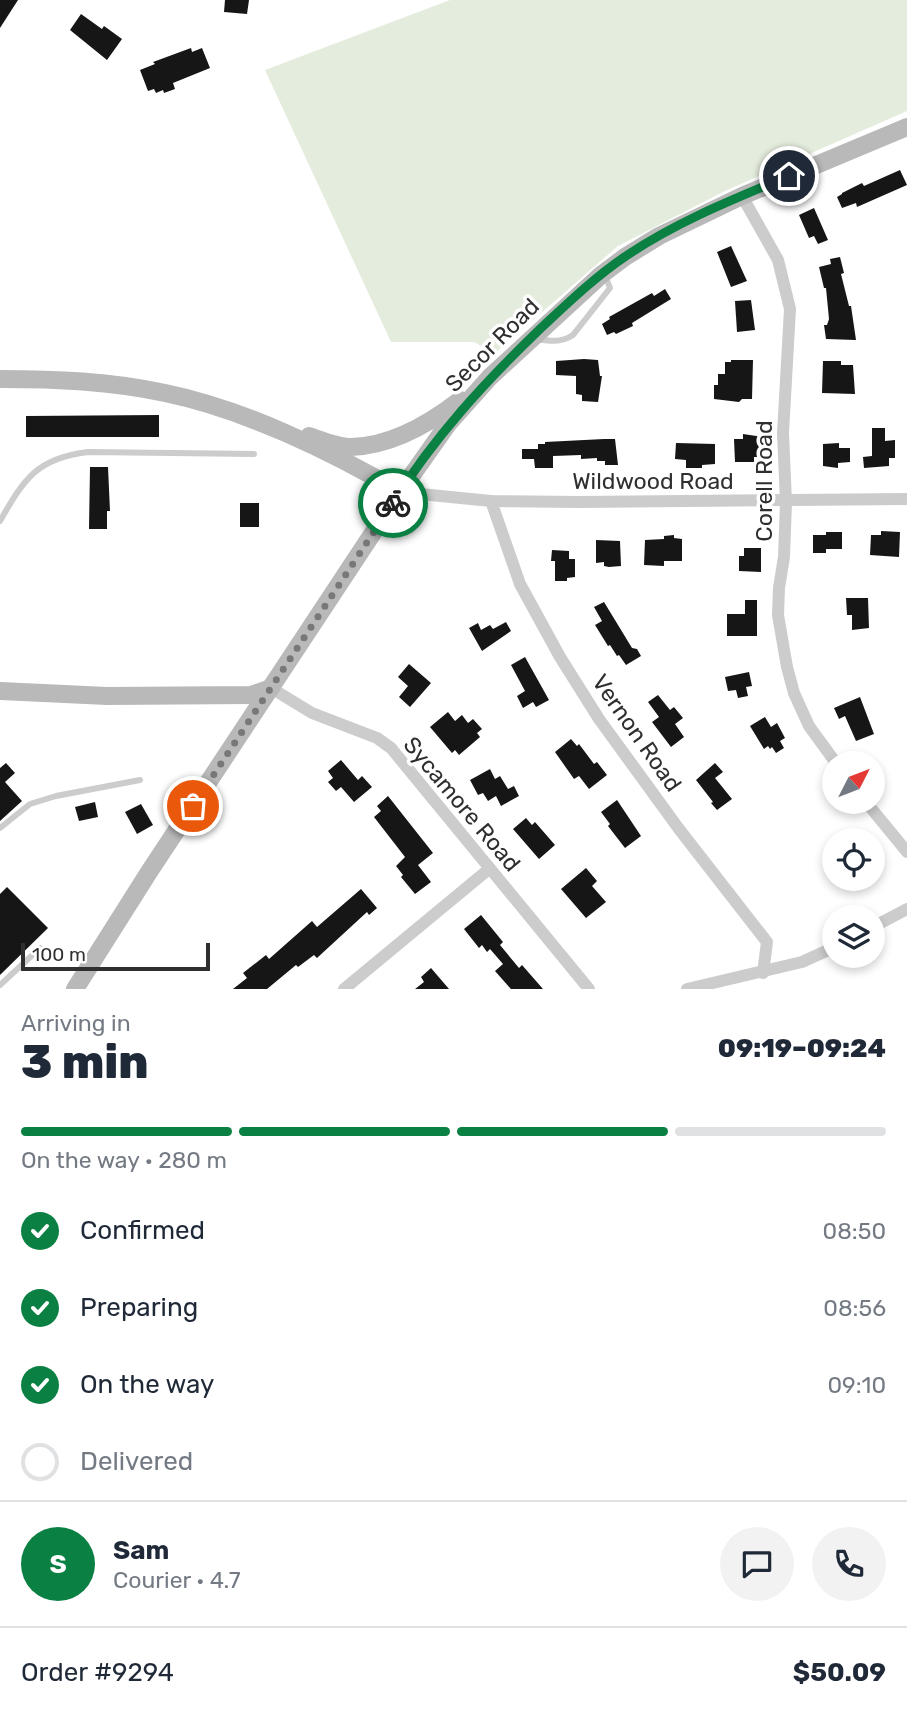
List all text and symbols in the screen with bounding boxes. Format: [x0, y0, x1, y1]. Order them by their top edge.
pin [759, 146, 819, 206]
icon: home [770, 157, 808, 195]
street label: Secor Road [439, 292, 545, 398]
street label: Corell Road [750, 420, 778, 542]
street label: Wildwood Road [572, 467, 734, 495]
courier [358, 468, 428, 538]
icon: bike [374, 484, 412, 522]
street label: Vernon Road [586, 669, 688, 797]
street label: Sycamore Road [398, 731, 526, 877]
north arrow [822, 751, 886, 814]
map controls [822, 751, 885, 968]
pin [163, 776, 223, 836]
icon: bag [174, 787, 212, 825]
button: locate [822, 828, 885, 891]
button: layers [822, 905, 885, 968]
scale bar [21, 940, 210, 972]
text: 100 m [32, 943, 86, 966]
text: Arriving in [21, 1009, 131, 1037]
text: 09:19–09:24 [718, 1033, 886, 1064]
text: 3 min [21, 1035, 149, 1090]
text: On the way · 280 m [21, 1146, 227, 1174]
icon: check [21, 1212, 59, 1250]
text: Confirmed [80, 1215, 205, 1246]
text: 08:50 [823, 1217, 886, 1245]
icon: check [21, 1289, 59, 1327]
text: Preparing [80, 1292, 198, 1323]
text: 08:56 [823, 1294, 886, 1322]
icon: check [21, 1366, 59, 1404]
text: On the way [80, 1369, 214, 1400]
text: 09:10 [827, 1371, 886, 1399]
text: Delivered [80, 1446, 193, 1477]
button: chat [720, 1527, 794, 1601]
button: phone [812, 1527, 886, 1601]
text: Sam [113, 1535, 169, 1566]
text: S [49, 1549, 67, 1580]
text: Courier · 4.7 [113, 1566, 240, 1594]
text: Order #9294 [21, 1657, 174, 1688]
text: $50.09 [793, 1657, 886, 1688]

